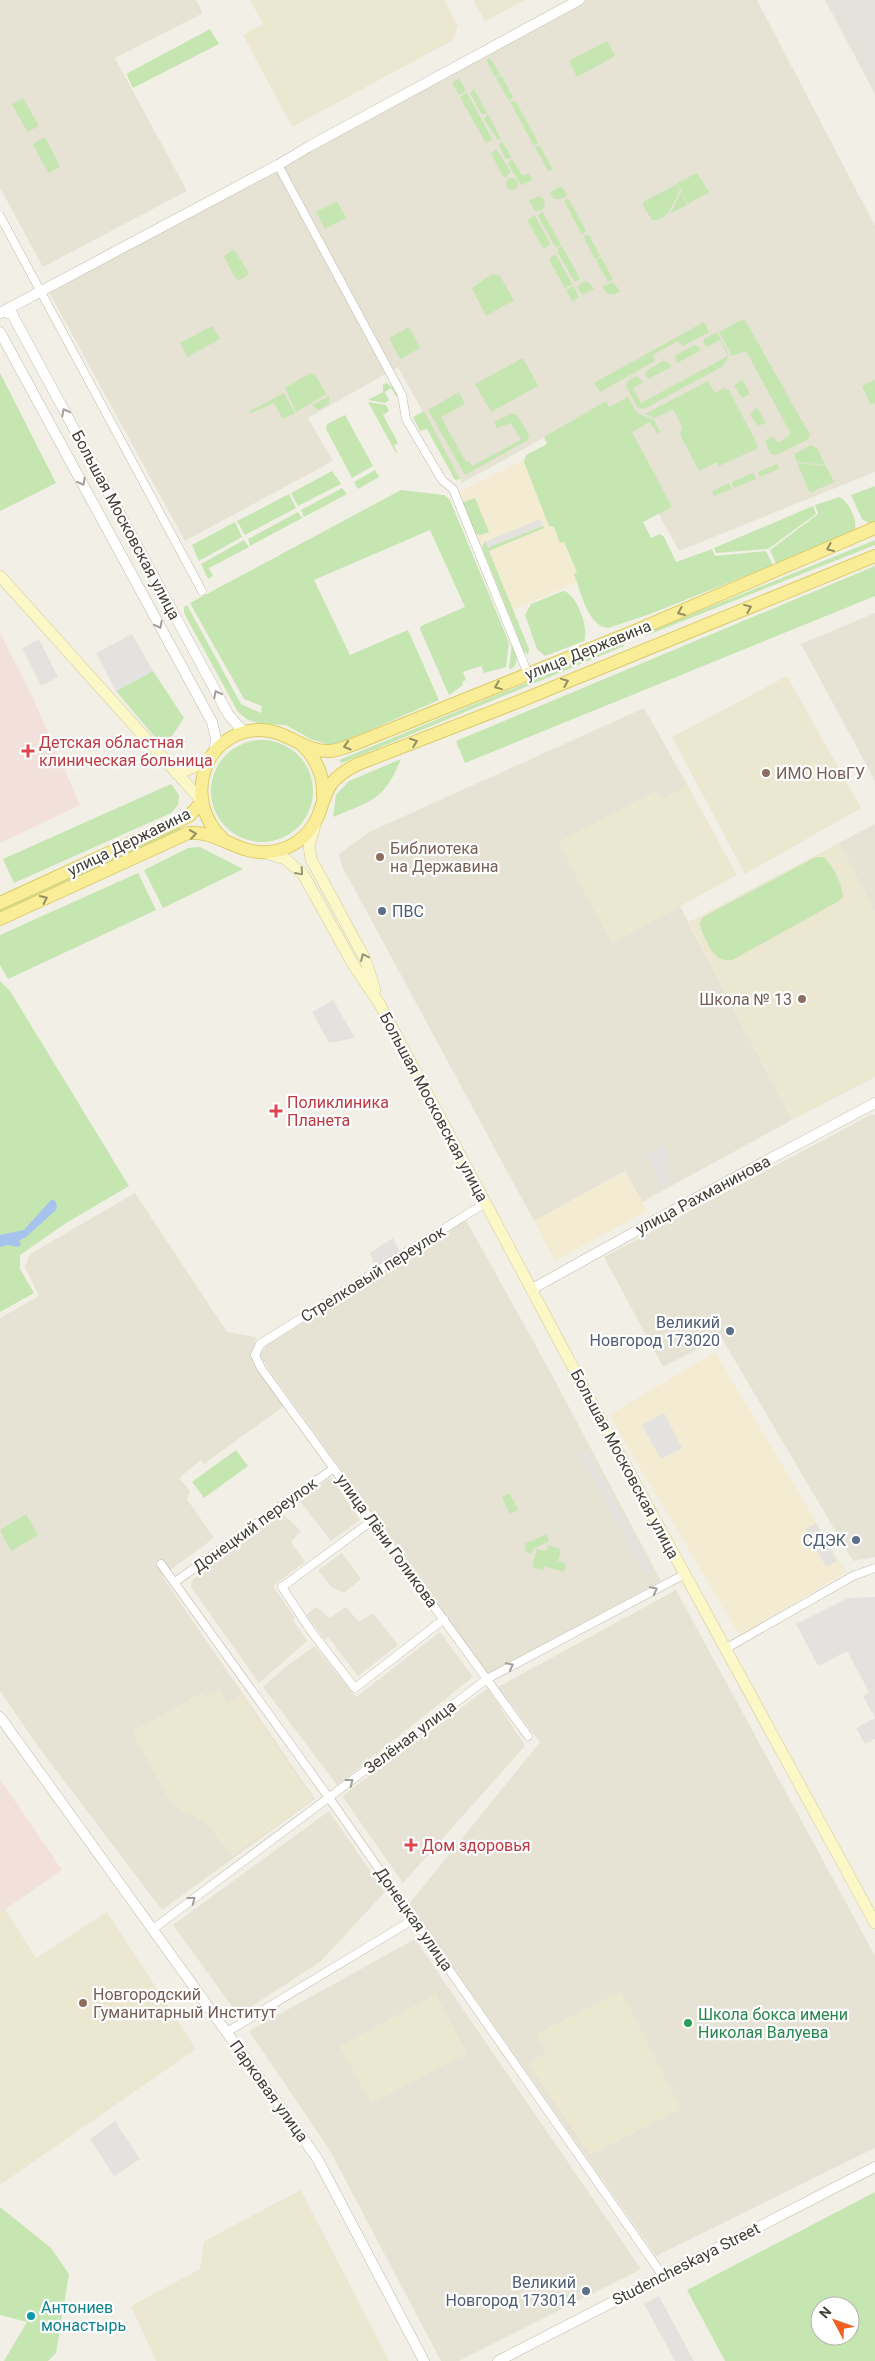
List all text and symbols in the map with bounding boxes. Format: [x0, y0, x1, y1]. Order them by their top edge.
one-way arrow [62, 409, 72, 418]
street label: Большая Московская улица [68, 427, 184, 623]
one-way arrow [76, 477, 86, 486]
one-way arrow [826, 541, 835, 552]
one-way arrow [743, 603, 752, 614]
one-way arrow [677, 605, 686, 616]
street label: улица Державина [522, 616, 654, 684]
one-way arrow [153, 620, 163, 629]
one-way arrow [560, 678, 569, 688]
one-way arrow [494, 680, 503, 691]
one-way arrow [213, 690, 223, 699]
place label: Детская областная клиническая больница [39, 733, 213, 770]
one-way arrow [409, 738, 418, 748]
one-way arrow [343, 741, 352, 751]
marker: Детская областная клиническая больница [21, 744, 35, 758]
place label: ИМО НовГУ [776, 764, 865, 783]
marker: ИМО НовГУ [760, 767, 772, 779]
street label: улица Державина [64, 804, 194, 880]
one-way arrow [188, 829, 197, 839]
place label: Библиотека на Державина [390, 839, 499, 876]
marker: Библиотека на Державина [374, 851, 386, 863]
one-way arrow [294, 866, 303, 875]
one-way arrow [39, 895, 48, 905]
place label: ПВС [392, 902, 424, 921]
marker: ПВС [376, 905, 388, 917]
one-way arrow [359, 953, 370, 962]
place label: Школа № 13 [699, 990, 792, 1009]
marker: Школа № 13 [796, 993, 808, 1005]
street label: Большая Московская улица [376, 1009, 492, 1205]
place label: Поликлиника Планета [287, 1093, 389, 1130]
marker: Поликлиника Планета [269, 1104, 283, 1118]
street label: улица Рахманинова [632, 1151, 774, 1239]
street label: Стрелковый переулок [297, 1222, 449, 1326]
place label: Великий Новгород 173020 [590, 1313, 720, 1350]
marker: Великий Новгород 173020 [724, 1325, 736, 1337]
street label: Большая Московская улица [567, 1366, 683, 1562]
street label: улица Лёни Голикова [332, 1470, 442, 1612]
street label: Донецкий переулок [189, 1473, 321, 1576]
place label: СДЭК [802, 1531, 847, 1550]
marker: СДЭК [850, 1534, 862, 1546]
one-way arrow [648, 1586, 657, 1596]
one-way arrow [504, 1662, 513, 1672]
street label: Зелёная улица [360, 1696, 460, 1778]
one-way arrow [344, 1779, 354, 1788]
place label: Дом здоровья [422, 1836, 531, 1855]
marker: Дом здоровья [404, 1838, 418, 1852]
street label: Донецкая улица [371, 1863, 457, 1975]
one-way arrow [186, 1897, 196, 1906]
place label: Новгородский Гуманитарный Институт [93, 1985, 277, 2022]
marker: Новгородский Гуманитарный Институт [77, 1997, 89, 2009]
place label: Школа бокса имени Николая Валуева [698, 2005, 848, 2042]
marker: Школа бокса имени Николая Валуева [682, 2017, 694, 2029]
street label: Парковая улица [226, 2036, 312, 2146]
street label: Studencheskaya Street [609, 2219, 763, 2309]
place label: Великий Новгород 173014 [446, 2273, 576, 2310]
marker: Великий Новгород 173014 [580, 2285, 592, 2297]
north arrow [810, 2296, 860, 2346]
place label: Антониев монастырь [41, 2298, 126, 2335]
text: N [816, 2303, 834, 2321]
marker: Антониев монастырь [25, 2310, 37, 2322]

